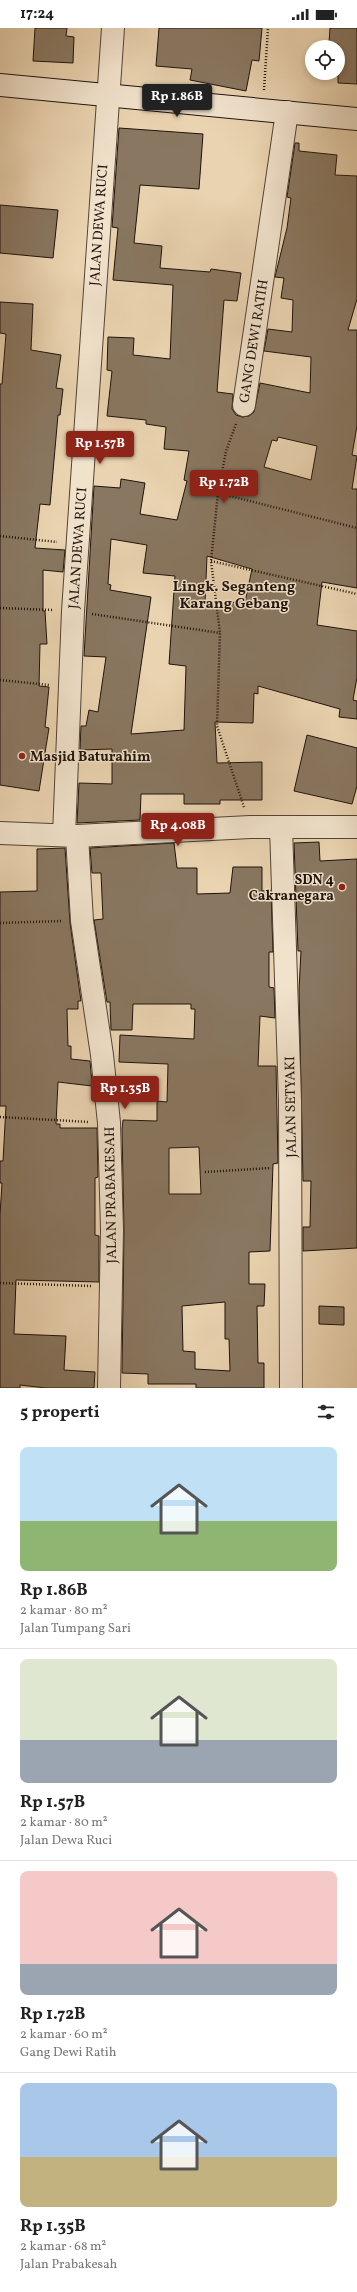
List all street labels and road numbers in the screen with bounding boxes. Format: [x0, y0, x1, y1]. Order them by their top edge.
street label: JALAN DEWA RUCI [86, 164, 113, 287]
street label: GANG DEWI RATIH [235, 278, 274, 404]
street label: JALAN DEWA RUCI [65, 487, 92, 610]
street label: JALAN SETYAKI [281, 1056, 302, 1158]
street label: JALAN PRABAKESAH [101, 1126, 122, 1264]

